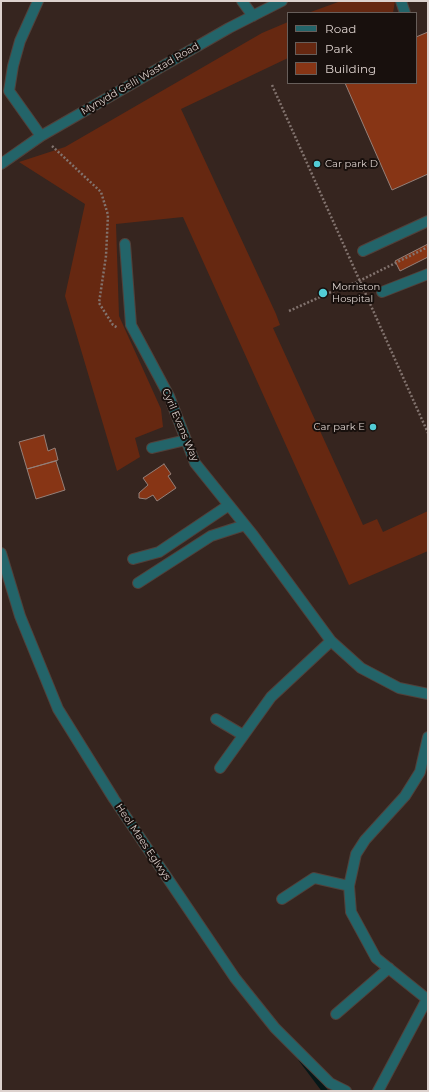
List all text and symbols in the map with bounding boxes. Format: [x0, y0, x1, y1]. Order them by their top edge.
legend [287, 12, 417, 84]
text: Road [325, 21, 356, 36]
street label: Mynydd Gelli Wastad Road [79, 40, 201, 118]
text: Park [325, 41, 352, 56]
text: Building [325, 61, 376, 76]
place label: Car park D [325, 158, 378, 170]
marker: Car park D [312, 159, 322, 169]
place label: Morriston Hospital [332, 281, 380, 304]
marker: Morriston Hospital [317, 287, 329, 299]
street label: Cyril Evans Way [159, 387, 201, 463]
place label: Car park E [314, 421, 365, 433]
marker: Car park E [368, 422, 378, 432]
street label: Heol Maes Eglwys [113, 801, 173, 883]

